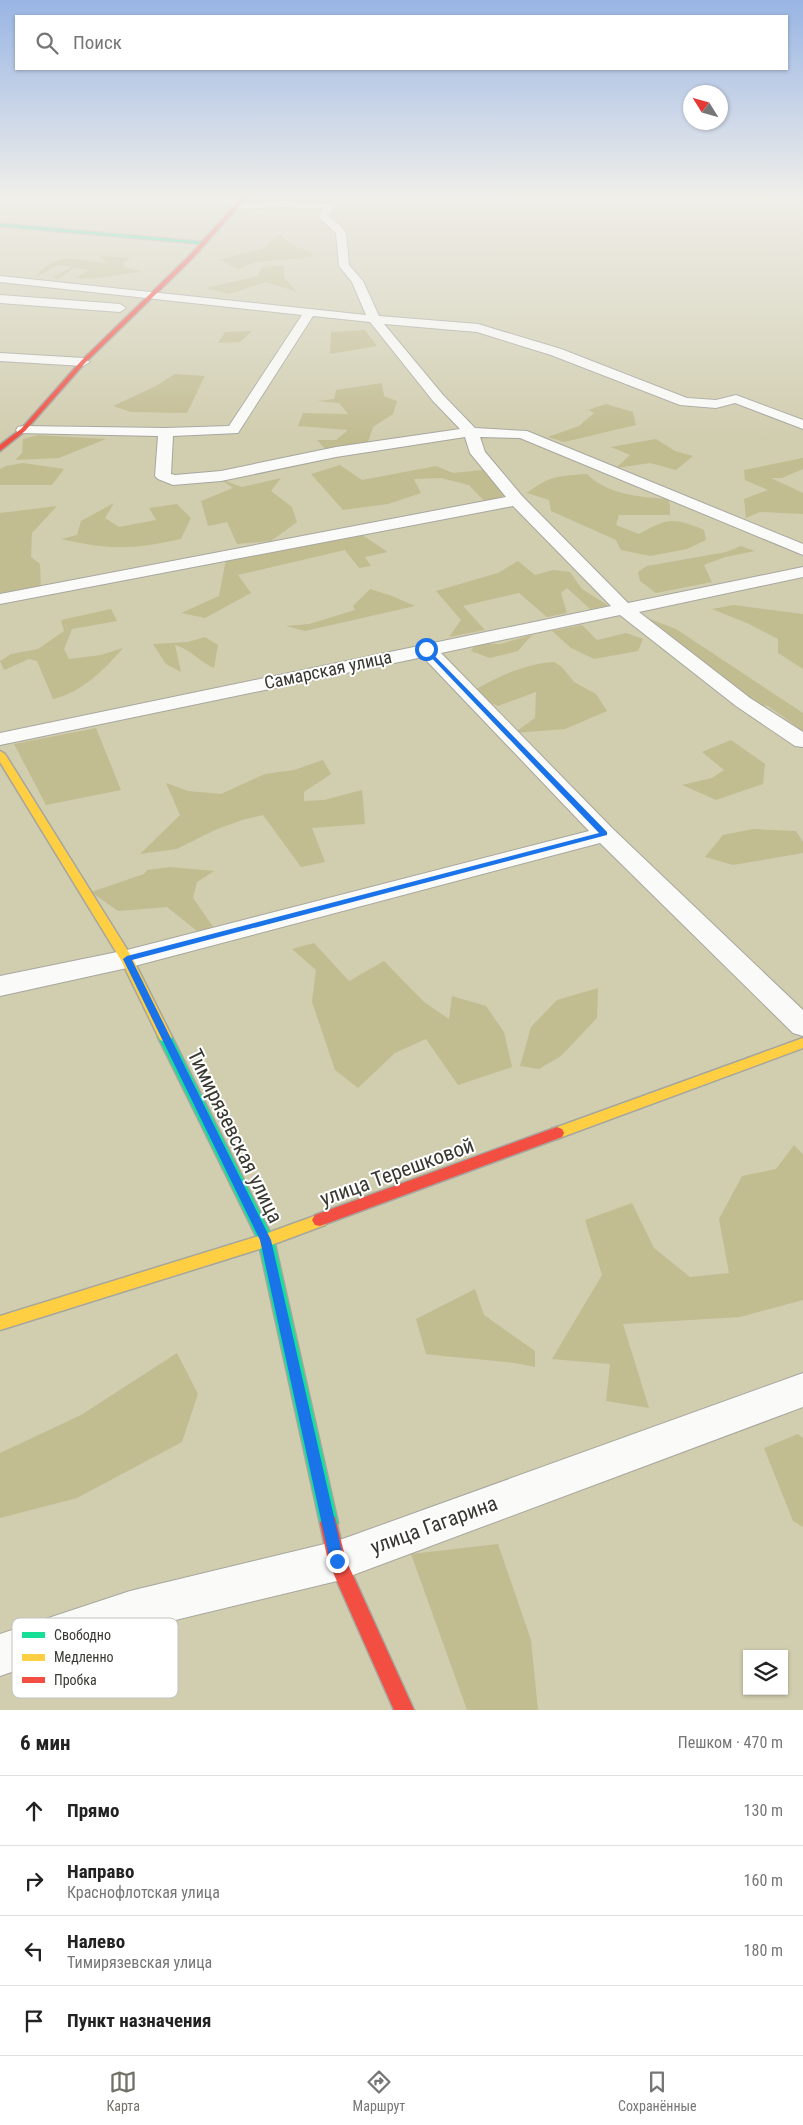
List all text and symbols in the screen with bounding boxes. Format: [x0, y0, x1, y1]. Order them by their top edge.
search box [15, 15, 788, 70]
icon: search [33, 29, 61, 57]
text: Поиск [73, 31, 122, 54]
north arrow [683, 85, 728, 130]
route start [415, 638, 438, 661]
street label: Самарская улица [262, 646, 394, 693]
street label: Тимирязевская улица [182, 1045, 288, 1227]
street label: улица Терешковой [317, 1133, 477, 1211]
street label: улица Гагарина [367, 1491, 501, 1559]
route end [326, 1550, 349, 1573]
legend [12, 1618, 178, 1698]
text: Свободно [54, 1627, 111, 1643]
text: Медленно [54, 1649, 114, 1665]
map controls [743, 1650, 788, 1695]
button: layers [743, 1650, 788, 1695]
text: Пробка [54, 1672, 97, 1688]
text: 6 мин [20, 1731, 70, 1755]
text: Пешком · 470 m [678, 1733, 783, 1752]
icon: ahead [20, 1797, 48, 1825]
text: Прямо [67, 1799, 120, 1822]
text: 130 m [744, 1801, 783, 1820]
text: Направо [67, 1860, 134, 1883]
icon: right [20, 1867, 48, 1895]
text: 160 m [744, 1871, 783, 1890]
text: Краснофлотская улица [67, 1883, 220, 1902]
text: Налево [67, 1930, 125, 1953]
icon: left [20, 1937, 48, 1965]
text: 180 m [744, 1941, 783, 1960]
text: Тимирязевская улица [67, 1953, 212, 1972]
icon: arrive [20, 2007, 48, 2035]
text: Пункт назначения [67, 2009, 211, 2032]
tab: Карта [106, 2068, 140, 2114]
tab: Маршрут [353, 2068, 405, 2114]
tab: Сохранённые [618, 2068, 697, 2114]

